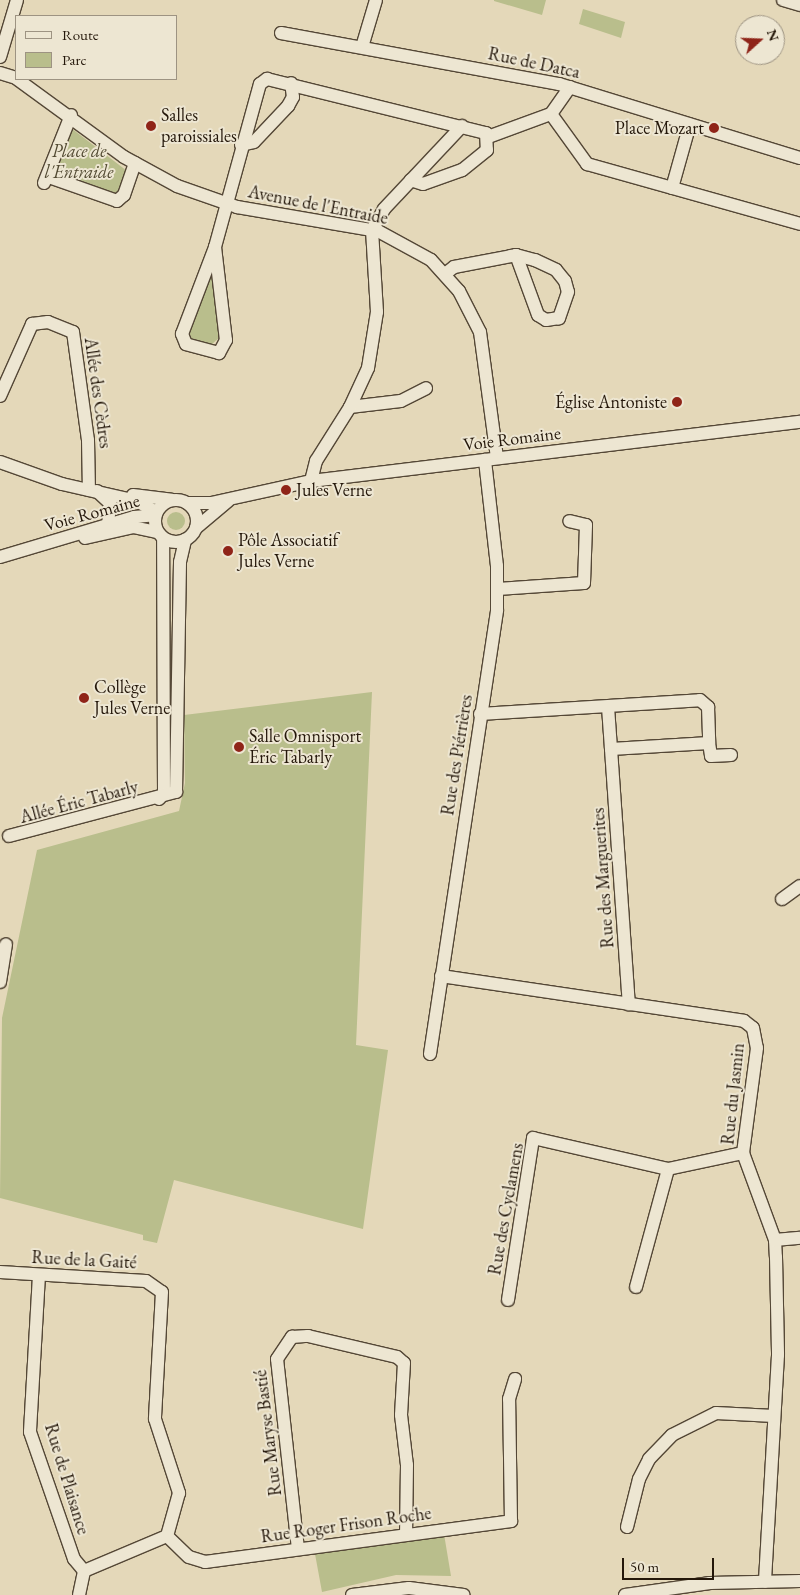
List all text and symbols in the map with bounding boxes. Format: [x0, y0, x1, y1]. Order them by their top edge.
legend [15, 15, 178, 80]
north arrow [735, 15, 785, 65]
text: Route [62, 25, 99, 44]
text: N [763, 27, 784, 44]
street label: Rue de Datca [486, 43, 582, 83]
text: Parc [62, 50, 87, 69]
place label: Salles paroissiales [161, 105, 237, 148]
place label: Place Mozart [615, 117, 704, 139]
marker: Salles paroissiales [145, 120, 157, 132]
marker: Place Mozart [708, 122, 720, 134]
park label: Place de l'Entraide [45, 141, 113, 183]
street label: Avenue de l'Entraide [246, 181, 390, 229]
street label: Allée des Cèdres [80, 336, 116, 450]
place label: Église Antoniste [555, 391, 667, 413]
marker: Église Antoniste [671, 396, 683, 408]
street label: Voie Romaine [462, 422, 562, 456]
place label: Jules Verne [296, 479, 372, 501]
marker: Jules Verne [280, 484, 292, 496]
street label: Voie Romaine [42, 490, 142, 536]
place label: Pôle Associatif Jules Verne [238, 530, 338, 572]
marker: Pôle Associatif Jules Verne [222, 545, 234, 557]
place label: Collège Jules Verne [94, 677, 170, 720]
marker: Collège Jules Verne [78, 692, 90, 704]
street label: Rue des Piérrières [437, 693, 477, 817]
place label: Salle Omnisport Éric Tabarly [249, 726, 361, 769]
marker: Salle Omnisport Éric Tabarly [233, 741, 245, 753]
street label: Allée Éric Tabarly [17, 776, 141, 828]
street label: Rue des Marguerites [587, 807, 619, 949]
street label: Rue du Jasmin [717, 1042, 749, 1146]
street label: Rue des Cyclamens [484, 1141, 528, 1277]
street label: Rue de la Gaité [31, 1246, 137, 1274]
street label: Rue Maryse Bastié [250, 1369, 286, 1497]
street label: Rue de Plaisance [40, 1421, 94, 1537]
street label: Rue Roger Frison Roche [259, 1502, 433, 1548]
scale bar [625, 1548, 718, 1580]
text: 50 m [630, 1557, 659, 1576]

